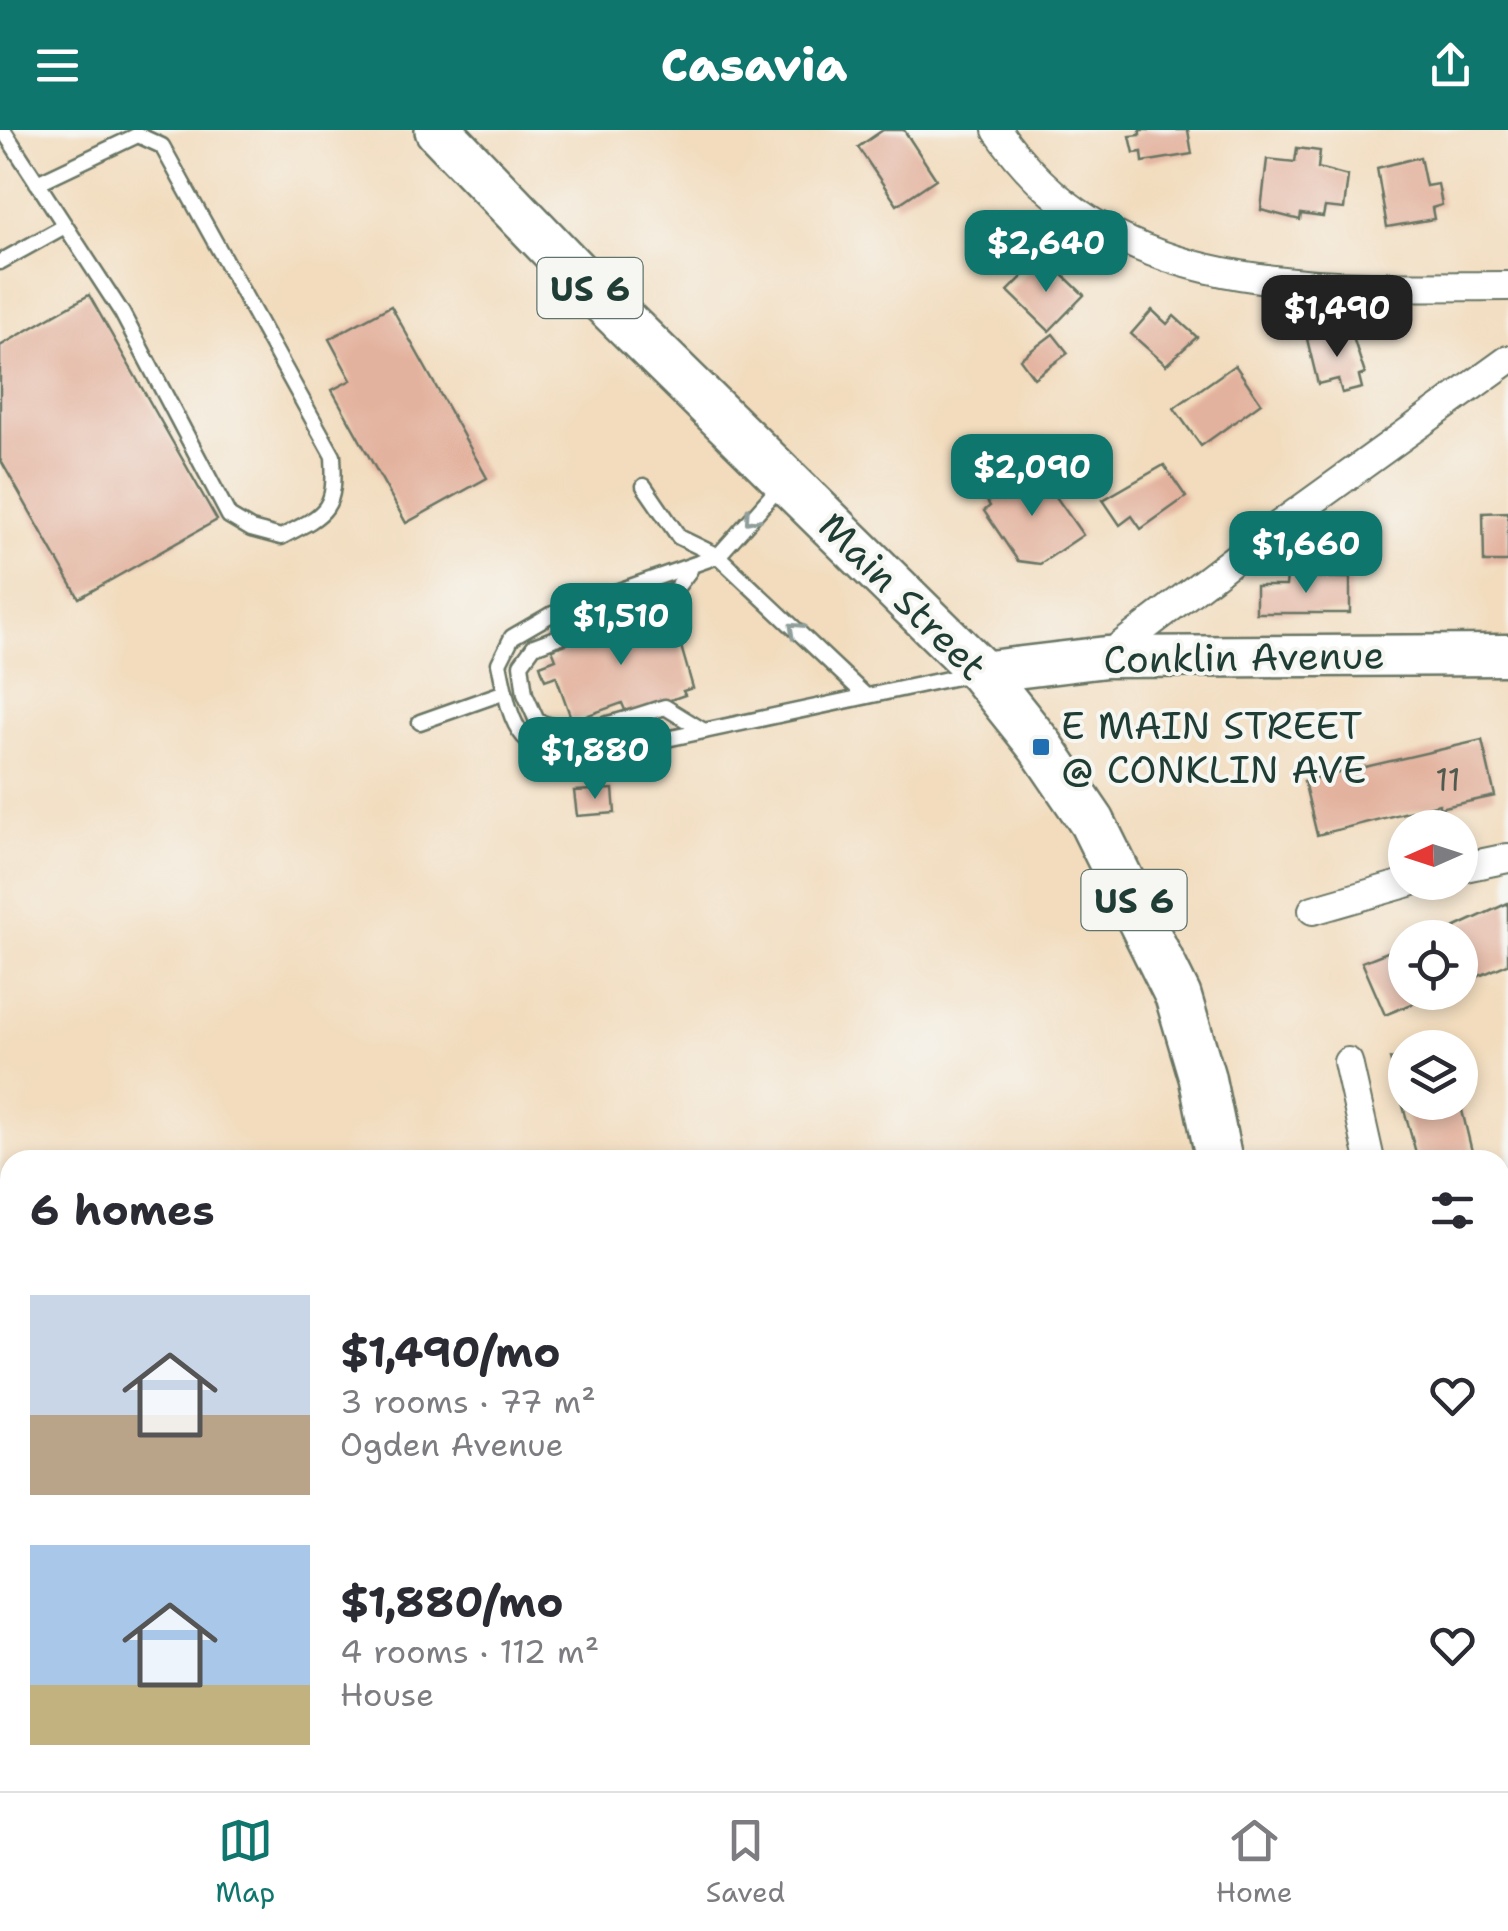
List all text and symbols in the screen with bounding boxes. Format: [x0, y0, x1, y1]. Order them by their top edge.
text: Casavia [661, 35, 847, 95]
icon: menu [30, 38, 85, 93]
icon: share [1423, 38, 1478, 93]
pin: $2,640 [965, 210, 1127, 295]
text: $2,640 [987, 221, 1105, 264]
road number: US 6 [538, 258, 642, 318]
pin: $1,490 [1256, 275, 1418, 360]
text: $1,490 [1283, 286, 1391, 329]
pin: $2,090 [951, 434, 1113, 519]
text: $2,090 [973, 445, 1091, 488]
street label: Main Street [808, 501, 998, 691]
one-way arrow [745, 506, 763, 525]
pin: $1,660 [1225, 511, 1387, 596]
text: $1,660 [1251, 522, 1361, 565]
pin: $1,510 [540, 583, 702, 668]
text: $1,510 [572, 594, 670, 637]
one-way arrow [788, 623, 807, 641]
street label: Conklin Avenue [1103, 629, 1385, 685]
place label: E MAIN STREET @ CONKLIN AVE [1061, 700, 1367, 795]
pin: $1,880 [514, 717, 676, 802]
text: $1,880 [540, 728, 650, 771]
marker: E MAIN STREET @ CONKLIN AVE [1030, 736, 1052, 758]
house number: 11 [1435, 758, 1461, 801]
north arrow [1388, 810, 1478, 900]
map controls [1388, 810, 1478, 1120]
road number: US 6 [1082, 870, 1186, 930]
button: locate [1388, 920, 1478, 1010]
button: layers [1388, 1030, 1478, 1120]
text: 6 homes [30, 1182, 215, 1238]
icon: filters [1425, 1183, 1480, 1238]
text: $1,490/mo [340, 1324, 560, 1380]
icon: home [110, 1335, 230, 1455]
icon: heart [1425, 1368, 1480, 1423]
text: 3 rooms · 77 m² [340, 1380, 596, 1423]
text: Ogden Avenue [340, 1423, 564, 1466]
text: $1,880/mo [340, 1574, 563, 1630]
icon: home [110, 1585, 230, 1705]
icon: heart [1425, 1618, 1480, 1673]
text: 4 rooms · 112 m² [340, 1630, 599, 1673]
text: House [340, 1673, 434, 1716]
tab: Map [215, 1813, 275, 1911]
tab: Saved [706, 1813, 785, 1911]
tab: Home [1216, 1813, 1293, 1911]

